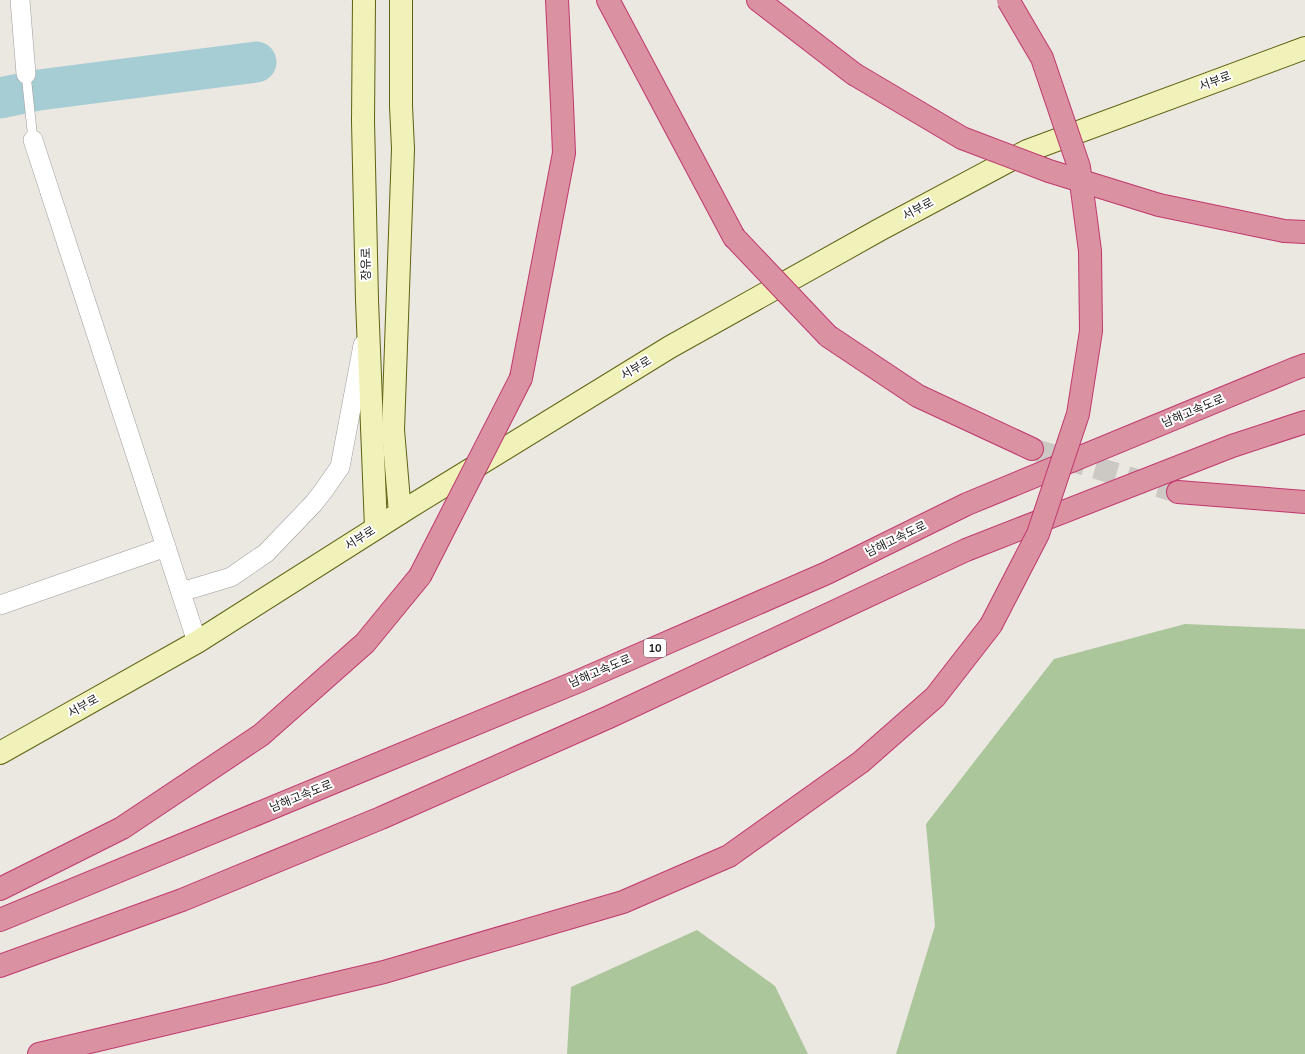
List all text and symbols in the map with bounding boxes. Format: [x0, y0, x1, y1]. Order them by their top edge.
street label: 서부로 [1197, 68, 1233, 94]
street label: 서부로 [900, 194, 936, 224]
street label: 장유로 [358, 247, 374, 281]
street label: 서부로 [618, 353, 654, 383]
street label: 남해고속도로 [1159, 391, 1227, 431]
street label: 남해고속도로 [863, 517, 929, 561]
street label: 서부로 [342, 522, 378, 554]
road number: 10 [644, 639, 666, 657]
street label: 남해고속도로 [566, 651, 634, 691]
street label: 서부로 [65, 691, 101, 721]
street label: 남해고속도로 [267, 776, 335, 816]

